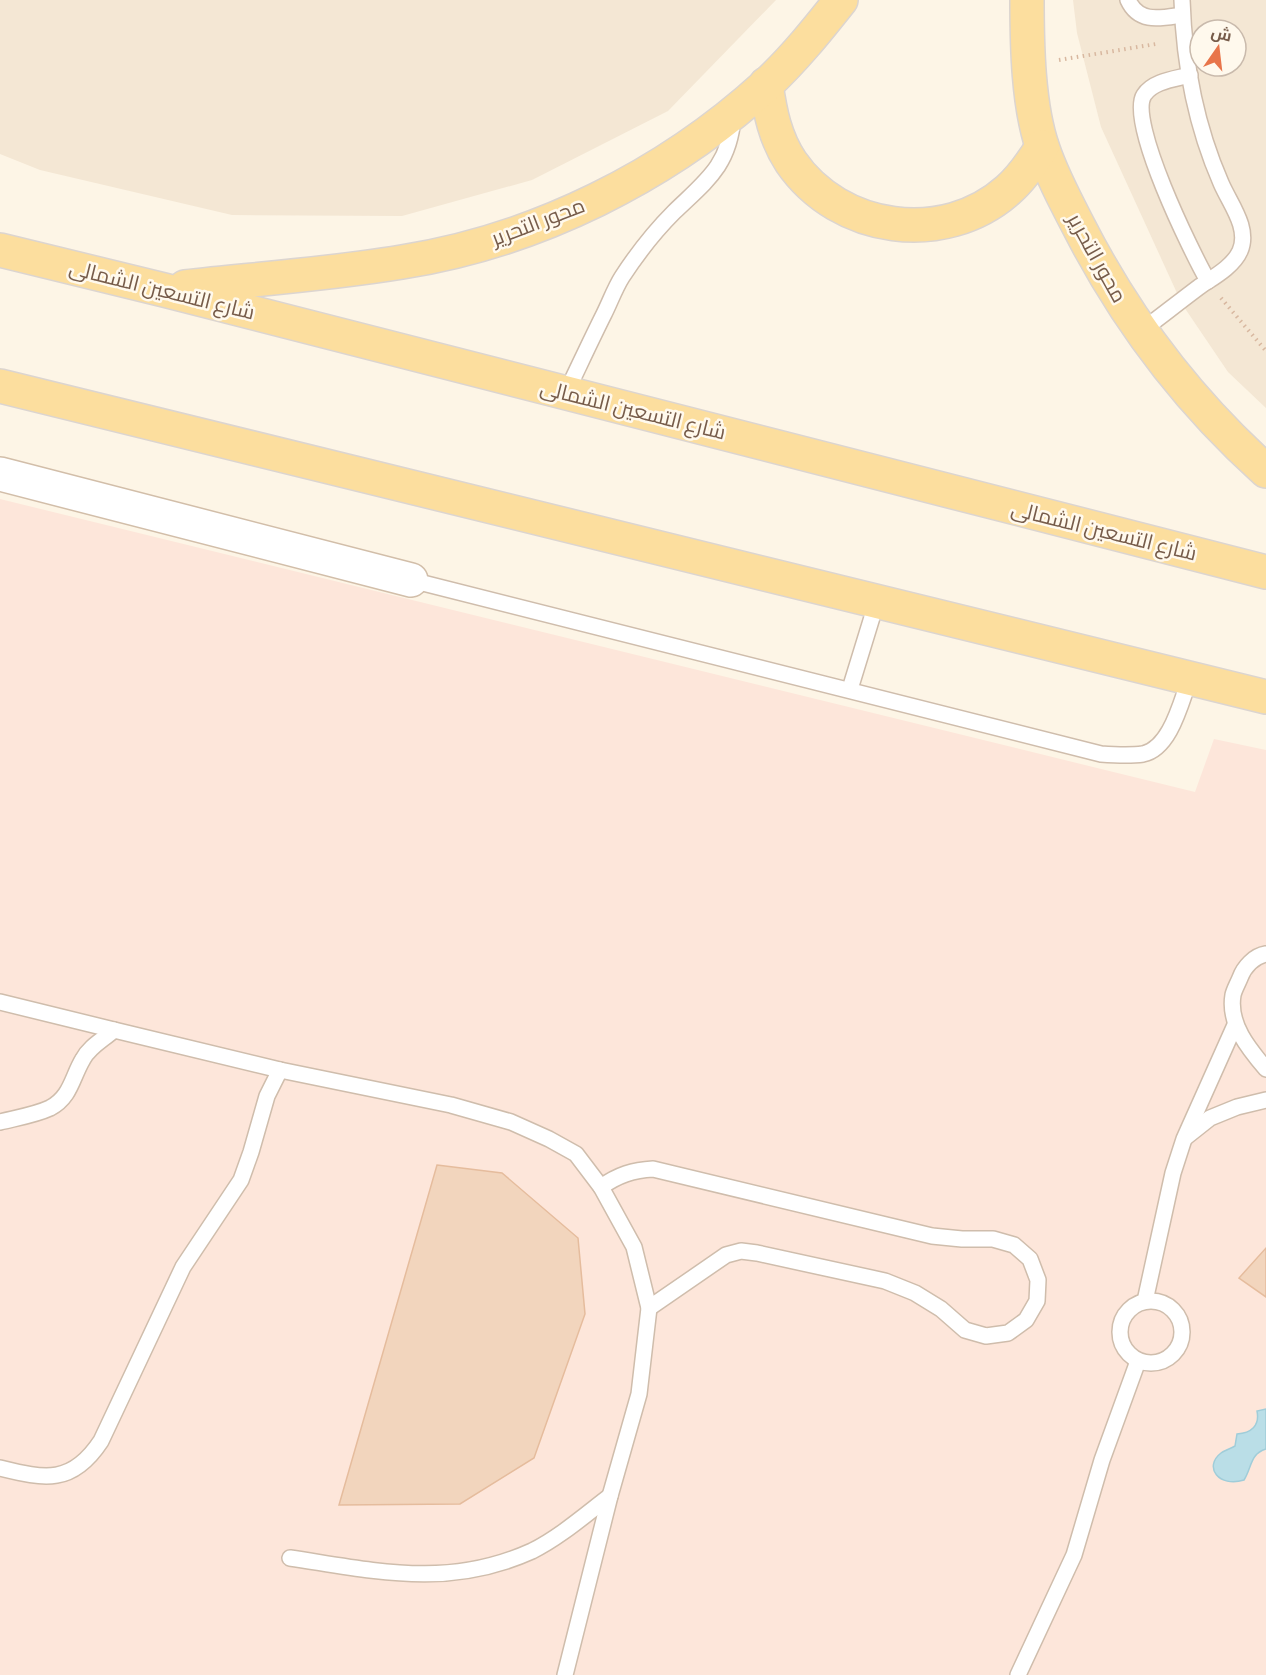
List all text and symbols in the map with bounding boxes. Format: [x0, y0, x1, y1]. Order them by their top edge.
north arrow [1188, 18, 1248, 78]
text: ش [1209, 21, 1234, 48]
street label: محور التحرير [486, 190, 589, 254]
street label: محور التحرير [1060, 207, 1134, 308]
street label: شارع التسعين الشمالى [66, 252, 258, 328]
street label: شارع التسعين الشمالى [537, 372, 729, 448]
street label: شارع التسعين الشمالى [1008, 493, 1200, 569]

